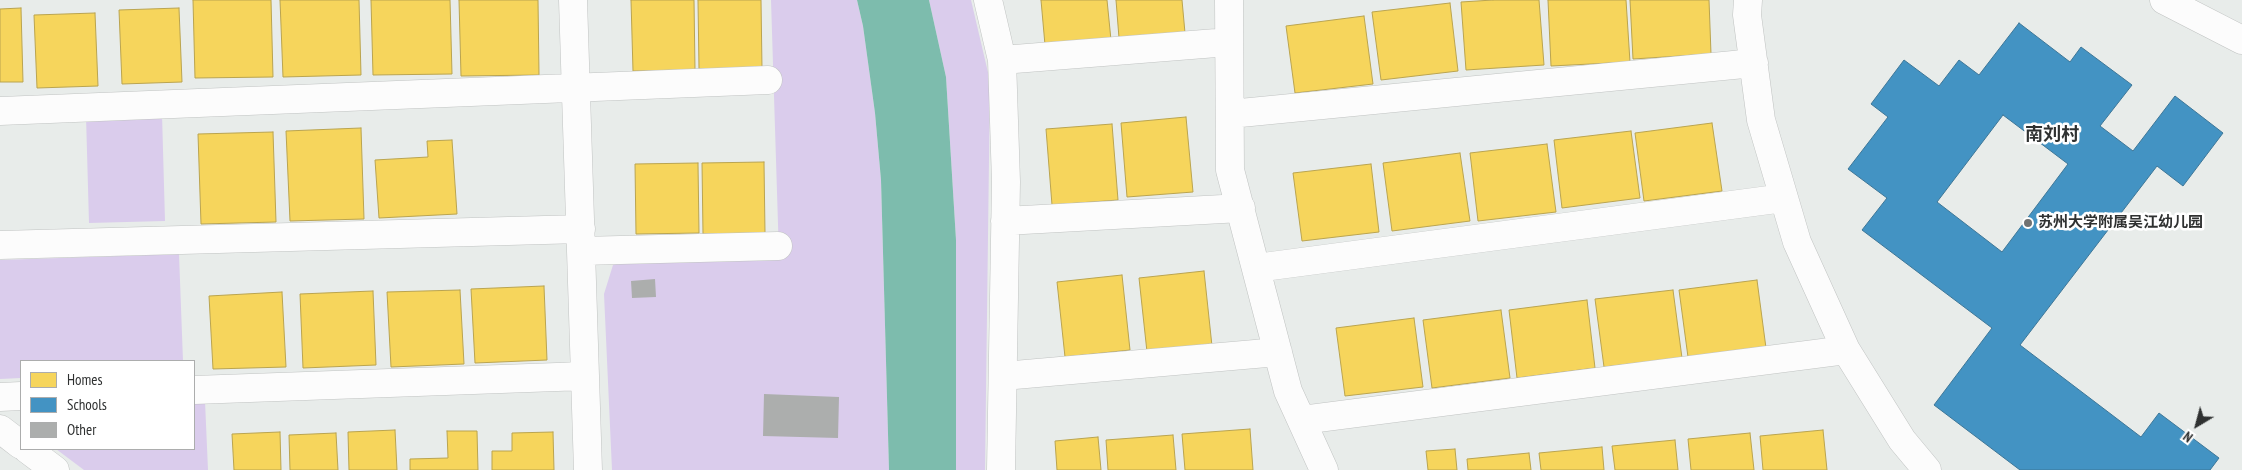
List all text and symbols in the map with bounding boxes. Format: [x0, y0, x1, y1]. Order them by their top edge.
district label: 南刘村 [2025, 124, 2079, 146]
place label: 苏州大学附属吴江幼儿园 [2038, 214, 2203, 232]
marker: 苏州大学附属吴江幼儿园 [2022, 217, 2034, 229]
legend [20, 360, 195, 450]
text: Homes [67, 370, 103, 389]
text: Schools [67, 395, 107, 414]
north arrow [2172, 400, 2222, 450]
text: Other [67, 420, 96, 439]
text: N [2180, 428, 2196, 446]

